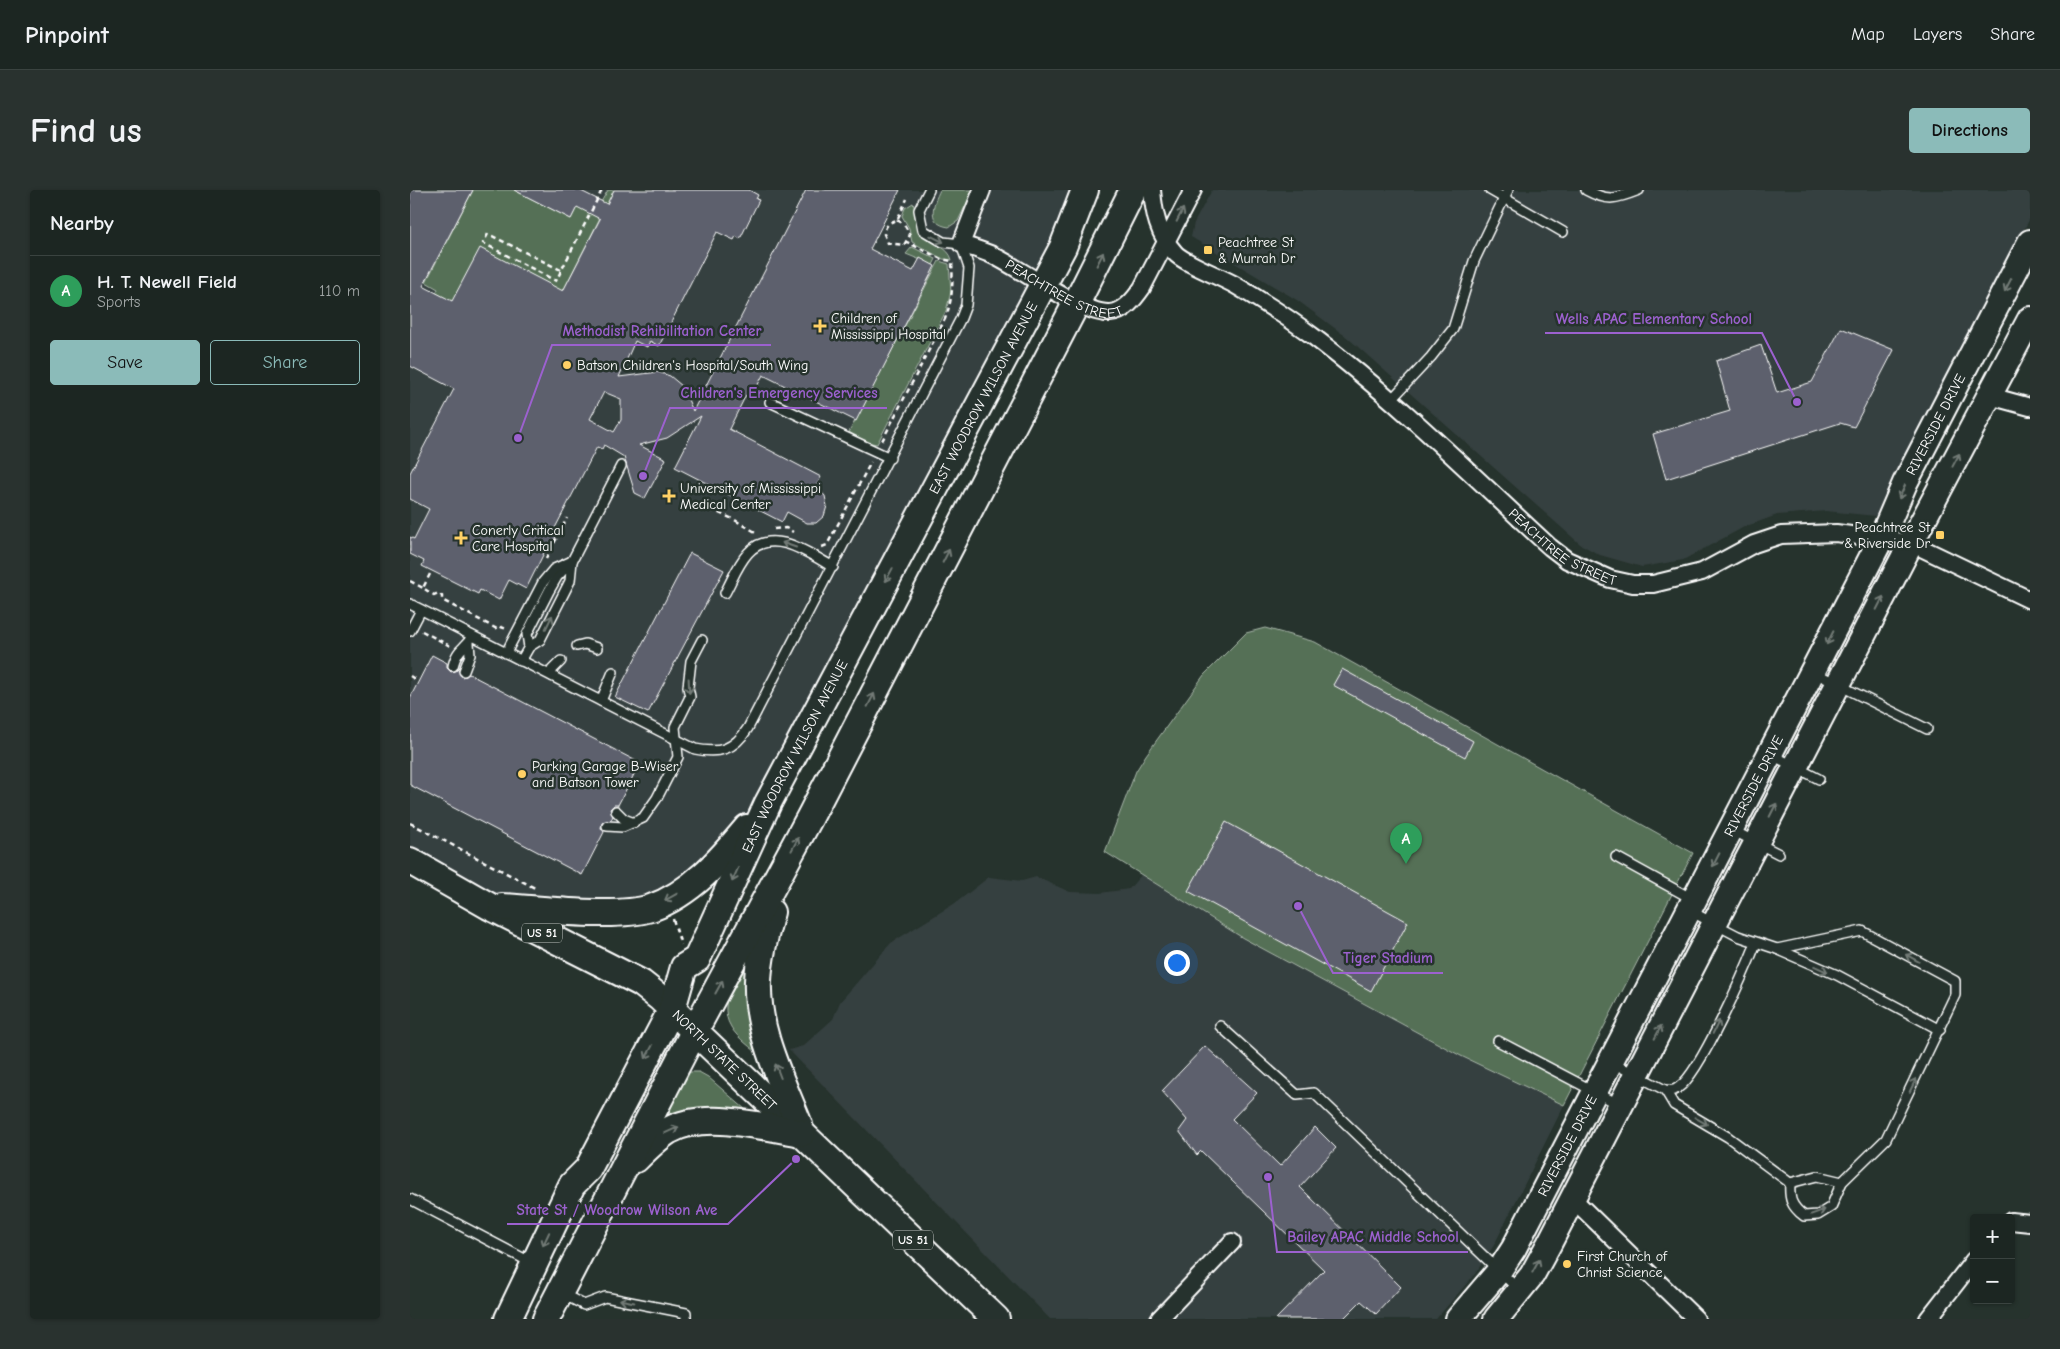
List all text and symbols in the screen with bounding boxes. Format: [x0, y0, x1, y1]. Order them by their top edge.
text: Pinpoint [25, 21, 109, 49]
text: Map [1851, 24, 1885, 45]
text: Layers [1913, 24, 1962, 45]
text: Share [1990, 24, 2035, 45]
button: Directions [1909, 108, 2030, 153]
text: Find us [30, 110, 142, 151]
one-way arrow [1175, 209, 1185, 223]
text: Nearby [50, 211, 114, 235]
one-way arrow [929, 234, 944, 244]
place label: Peachtree St & Murrah Dr [1218, 234, 1296, 267]
marker: Peachtree St & Murrah Dr [1202, 244, 1214, 256]
one-way arrow [1096, 252, 1105, 267]
street label: PEACHTREE STREET [1003, 255, 1126, 322]
text: H. T. Newell Field [97, 271, 237, 293]
one-way arrow [2003, 277, 2012, 292]
text: A [62, 282, 70, 300]
text: 110 m [319, 282, 360, 300]
text: Sports [97, 293, 140, 311]
street label: EAST WOODROW WILSON AVENUE [925, 299, 1041, 497]
callout: Wells APAC Elementary School [1545, 303, 1762, 333]
place label: Children of Mississippi Hospital [831, 310, 946, 343]
text: Wells APAC Elementary School [1556, 310, 1752, 328]
callout: Methodist Rehibilitation Center [552, 315, 771, 345]
marker: Children of Mississippi Hospital [813, 319, 827, 333]
text: Methodist Rehibilitation Center [562, 322, 762, 340]
button: Save [50, 340, 200, 385]
button: Share [210, 340, 360, 385]
place label: Batson Children's Hospital/South Wing [577, 357, 808, 374]
marker: Batson Children's Hospital/South Wing [561, 359, 573, 371]
street label: RIVERSIDE DRIVE [1902, 371, 1969, 478]
callout: Children's Emergency Services [670, 378, 887, 408]
text: Children's Emergency Services [680, 384, 878, 402]
one-way arrow [1951, 452, 1961, 467]
place label: University of Mississippi Medical Center [680, 480, 821, 513]
one-way arrow [1896, 484, 1906, 499]
marker: University of Mississippi Medical Center [662, 489, 676, 503]
street label: PEACHTREE STREET [1505, 505, 1619, 589]
place label: Peachtree St & Riverside Dr [1844, 519, 1931, 552]
place label: Conerly Critical Care Hospital [472, 522, 564, 555]
marker: Peachtree St & Riverside Dr [1934, 529, 1946, 541]
marker: Conerly Critical Care Hospital [454, 531, 468, 545]
one-way arrow [782, 540, 798, 549]
one-way arrow [941, 548, 951, 563]
one-way arrow [884, 567, 893, 582]
one-way arrow [1876, 596, 1885, 611]
one-way arrow [544, 615, 554, 630]
one-way arrow [1825, 630, 1835, 645]
street label: EAST WOODROW WILSON AVENUE [738, 657, 851, 855]
one-way arrow [684, 678, 693, 694]
one-way arrow [866, 692, 876, 707]
street label: RIVERSIDE DRIVE [1720, 732, 1787, 839]
place label: Parking Garage B-Wiser and Batson Tower [532, 758, 679, 791]
marker: Parking Garage B-Wiser and Batson Tower [516, 768, 528, 780]
one-way arrow [1769, 803, 1778, 818]
pin: A [1390, 823, 1422, 864]
one-way arrow [790, 836, 800, 851]
one-way arrow [1711, 852, 1720, 867]
one-way arrow [730, 867, 740, 882]
one-way arrow [665, 892, 679, 902]
road number: US 51 [522, 924, 562, 942]
callout: Tiger Stadium [1333, 943, 1443, 973]
text: Tiger Stadium [1343, 949, 1433, 967]
your location [1164, 950, 1190, 976]
one-way arrow [1905, 953, 1920, 963]
one-way arrow [1813, 964, 1828, 974]
one-way arrow [714, 980, 724, 995]
street label: NORTH STATE STREET [669, 1006, 781, 1114]
one-way arrow [1712, 1020, 1721, 1035]
one-way arrow [1654, 1025, 1663, 1040]
one-way arrow [644, 1044, 654, 1059]
one-way arrow [773, 1064, 782, 1079]
one-way arrow [1908, 1078, 1918, 1093]
street label: RIVERSIDE DRIVE [1534, 1092, 1600, 1199]
one-way arrow [1694, 1116, 1708, 1126]
one-way arrow [664, 1125, 679, 1135]
callout: State St / Woodrow Wilson Ave [507, 1194, 728, 1224]
text: State St / Woodrow Wilson Ave [517, 1201, 717, 1219]
one-way arrow [1810, 1207, 1825, 1216]
map controls [1970, 1214, 2015, 1304]
button: + [1970, 1214, 2015, 1259]
callout: Bailey APAC Middle School [1277, 1222, 1468, 1252]
text: Bailey APAC Middle School [1287, 1228, 1459, 1246]
road number: US 51 [893, 1230, 933, 1250]
one-way arrow [541, 1231, 551, 1246]
place label: First Church of Christ Science [1577, 1248, 1668, 1281]
marker: First Church of Christ Science [1561, 1258, 1573, 1270]
one-way arrow [1531, 1259, 1541, 1274]
button: − [1970, 1259, 2015, 1304]
one-way arrow [619, 1296, 635, 1306]

